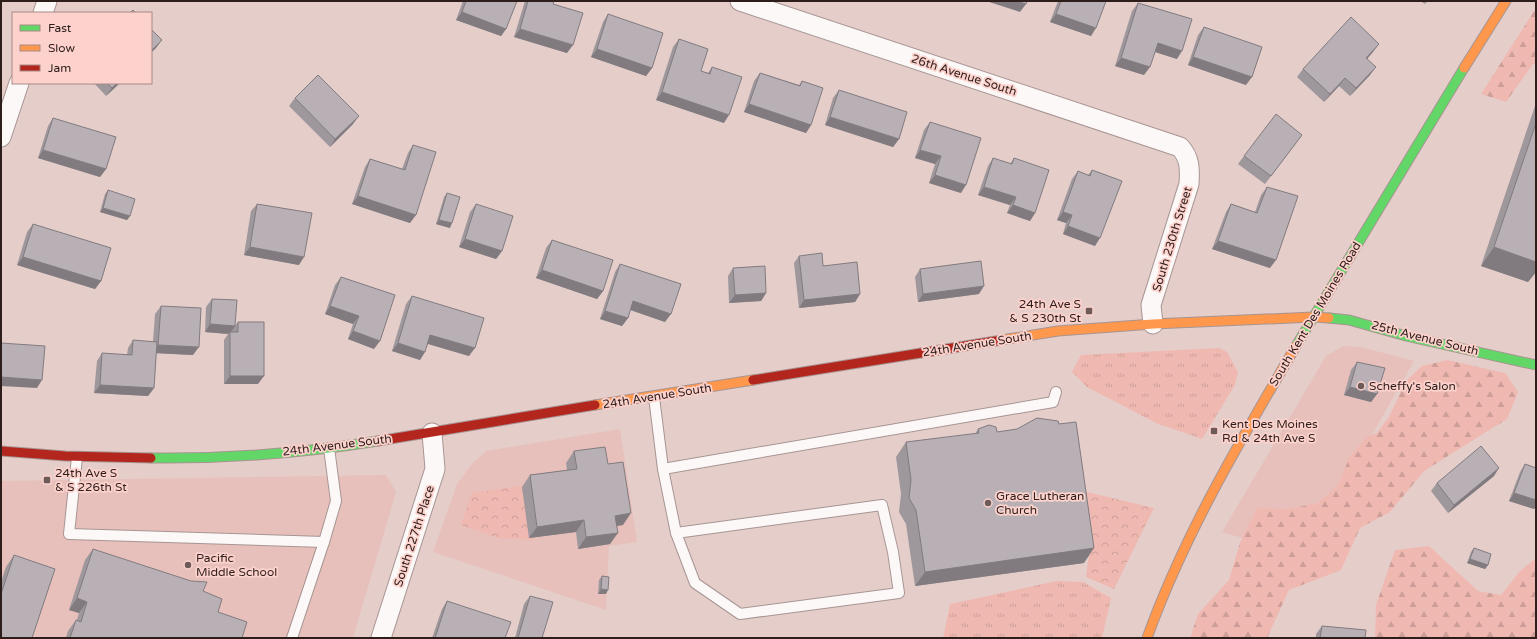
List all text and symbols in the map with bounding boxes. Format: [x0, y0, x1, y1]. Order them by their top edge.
legend [12, 12, 152, 84]
text: Fast [48, 21, 72, 35]
text: Slow [48, 41, 75, 55]
street label: 26th Avenue South [910, 51, 1018, 99]
text: Jam [48, 61, 71, 75]
street label: South 230th Street [1149, 184, 1195, 293]
street label: South Kent Des Moines Road [1266, 239, 1364, 389]
place label: 24th Ave S & S 230th St [1009, 297, 1081, 325]
marker: 24th Ave S & S 230th St [1084, 306, 1094, 316]
street label: 25th Avenue South [1370, 318, 1480, 358]
street label: 24th Avenue South [922, 328, 1032, 360]
place label: Scheffy's Salon [1369, 379, 1456, 393]
street label: 24th Avenue South [602, 380, 712, 412]
marker: Scheffy's Salon [1356, 381, 1366, 391]
place label: Kent Des Moines Rd & 24th Ave S [1222, 417, 1318, 445]
marker: Kent Des Moines Rd & 24th Ave S [1209, 426, 1219, 436]
street label: 24th Avenue South [282, 431, 392, 459]
place label: 24th Ave S & S 226th St [55, 466, 127, 494]
marker: 24th Ave S & S 226th St [42, 475, 52, 485]
street label: South 227th Place [391, 483, 437, 588]
place label: Grace Lutheran Church [996, 489, 1084, 517]
marker: Grace Lutheran Church [983, 498, 993, 508]
place label: Pacific Middle School [196, 551, 277, 579]
marker: Pacific Middle School [183, 560, 193, 570]

